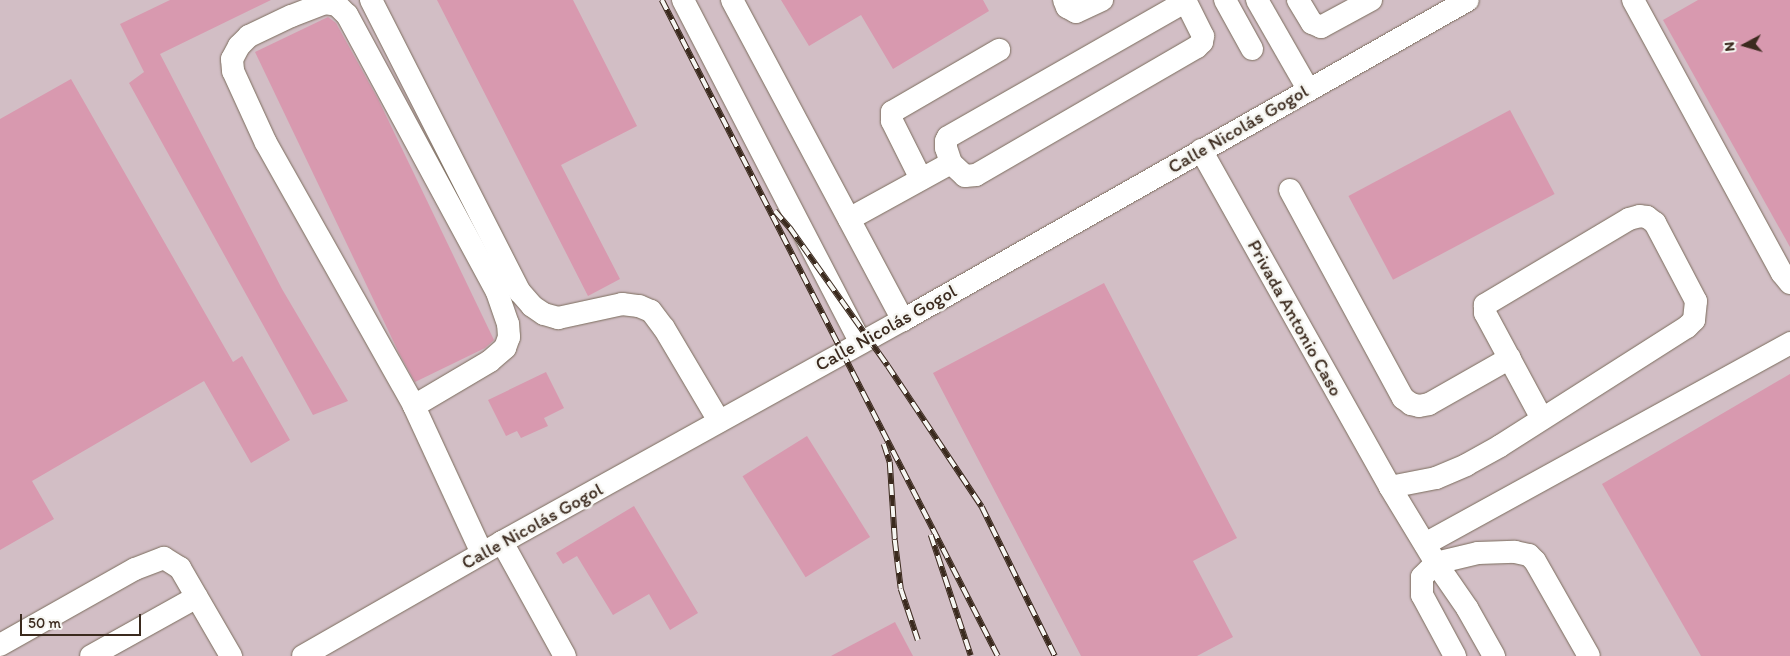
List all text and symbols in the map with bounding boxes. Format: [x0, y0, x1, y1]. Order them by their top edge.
north arrow [1720, 20, 1770, 70]
text: N [1721, 41, 1739, 52]
street label: Calle Nicolás Gogol [1164, 80, 1312, 178]
street label: Privada Antonio Caso [1243, 236, 1347, 400]
street label: Calle Nicolás Gogol [811, 280, 961, 376]
street label: Calle Nicolás Gogol [457, 478, 607, 574]
scale bar [22, 604, 144, 636]
text: 50 m [28, 614, 61, 632]

